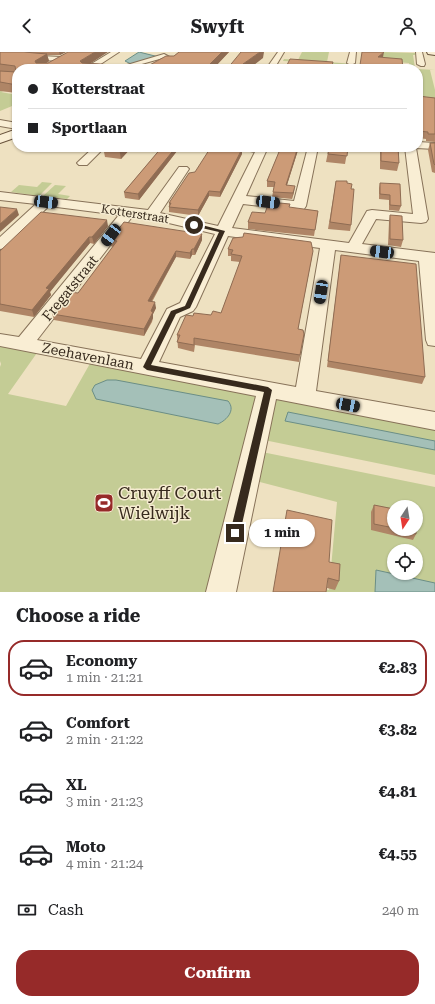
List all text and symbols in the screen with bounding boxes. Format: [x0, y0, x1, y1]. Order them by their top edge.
icon: back [16, 15, 38, 37]
icon: person [397, 15, 419, 37]
text: Swyft [191, 16, 244, 37]
text: Kotterstraat [52, 80, 145, 98]
text: Sportlaan [52, 119, 127, 137]
car [33, 195, 59, 209]
car [255, 195, 281, 209]
street label: Kotterstraat [100, 202, 170, 226]
route start [185, 216, 203, 234]
car [99, 222, 123, 248]
car [369, 245, 395, 259]
street label: Fregatstraat [39, 252, 101, 324]
car [313, 279, 329, 305]
street label: Zeehavenlaan [41, 339, 135, 373]
car [335, 397, 361, 413]
place label: Cruyff Court Wielwijk [118, 483, 221, 523]
sports icon: Cruyff Court Wielwijk [93, 492, 115, 514]
north arrow [387, 500, 423, 536]
map controls [387, 500, 423, 580]
callout: 1 min [249, 519, 315, 547]
route end [226, 524, 244, 542]
text: 1 min [264, 525, 300, 540]
button: locate [387, 544, 423, 580]
text: Choose a ride [16, 605, 140, 626]
icon: car [18, 650, 54, 686]
text: Economy [66, 652, 137, 670]
text: €2.83 [379, 659, 417, 677]
text: 1 min · 21:21 [66, 670, 143, 685]
icon: car [18, 712, 54, 748]
text: Comfort [66, 714, 130, 732]
text: €3.82 [379, 721, 417, 739]
text: 2 min · 21:22 [66, 732, 143, 747]
icon: car [18, 774, 54, 810]
text: XL [66, 776, 87, 794]
text: €4.81 [379, 783, 417, 801]
text: 3 min · 21:23 [66, 794, 143, 809]
icon: car [18, 836, 54, 872]
text: Moto [66, 838, 106, 856]
text: €4.55 [379, 845, 417, 863]
text: 4 min · 21:24 [66, 856, 143, 871]
icon: cash [16, 899, 38, 921]
text: Cash [48, 901, 84, 919]
text: 240 m [382, 903, 419, 918]
button: Confirm [16, 950, 419, 996]

